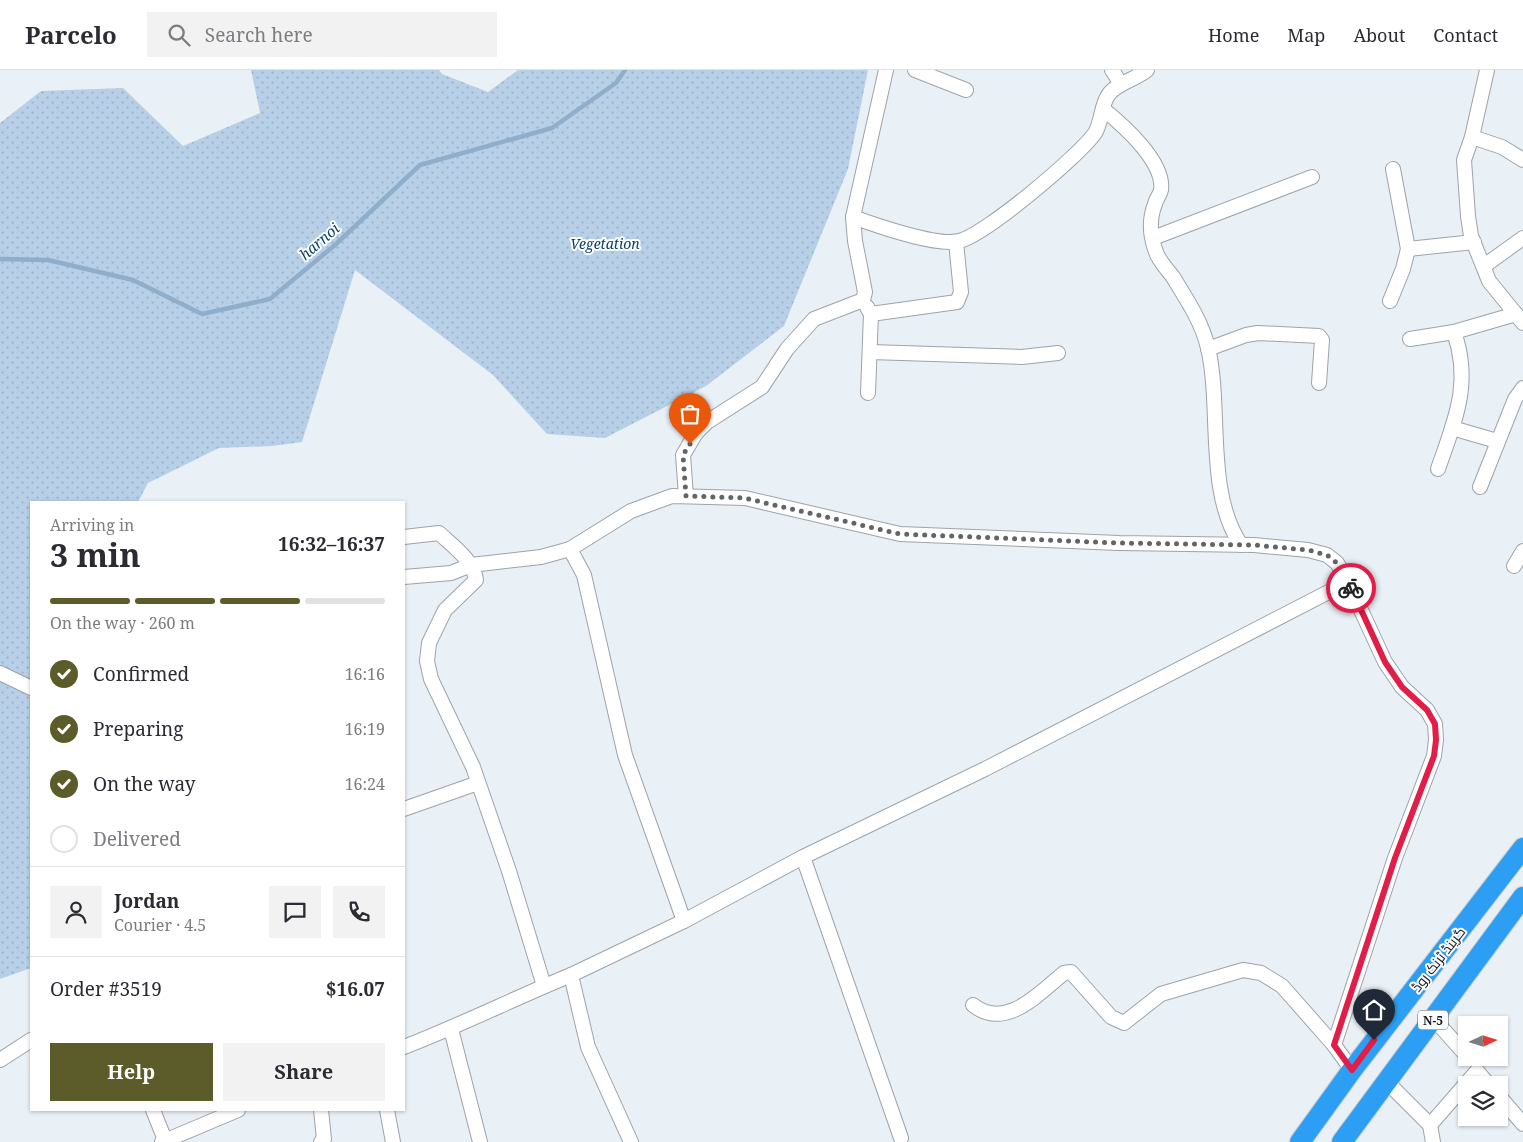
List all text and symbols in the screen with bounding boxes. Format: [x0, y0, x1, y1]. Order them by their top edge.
search box [147, 12, 497, 57]
text: Parcelo [25, 18, 117, 51]
icon: search [165, 21, 193, 49]
text: Search here [205, 22, 313, 48]
text: Home [1208, 23, 1259, 47]
text: Map [1287, 23, 1325, 47]
text: About [1353, 23, 1405, 47]
text: Contact [1433, 23, 1498, 47]
water label: harnoi [295, 218, 344, 264]
park label: Vegetation [570, 234, 640, 253]
pin [669, 393, 711, 444]
icon: bag [676, 400, 704, 428]
text: Arriving in [50, 514, 134, 536]
text: 16:32–16:37 [278, 531, 385, 557]
text: 3 min [50, 533, 141, 576]
courier [1326, 563, 1376, 613]
icon: bike [1337, 574, 1365, 602]
text: On the way · 260 m [50, 612, 195, 634]
icon: check [50, 660, 78, 688]
text: Confirmed [93, 661, 189, 687]
text: 16:16 [345, 663, 385, 685]
icon: check [50, 715, 78, 743]
text: Preparing [93, 716, 183, 742]
text: 16:19 [345, 718, 385, 740]
icon: check [50, 770, 78, 798]
text: On the way [93, 771, 196, 797]
text: 16:24 [345, 773, 385, 795]
text: Delivered [93, 826, 181, 852]
button: person [50, 886, 102, 938]
button: chat [269, 886, 321, 938]
button: phone [333, 886, 385, 938]
text: Jordan [114, 888, 180, 914]
text: Courier · 4.5 [114, 914, 206, 936]
street label: گرینڈ ٹرنک روڈ [1407, 923, 1469, 995]
text: Order #3519 [50, 976, 162, 1002]
text: $16.07 [326, 976, 385, 1002]
pin [1353, 989, 1395, 1040]
icon: home [1360, 996, 1388, 1024]
road number: N-5 [1418, 1010, 1448, 1030]
north arrow [1458, 1016, 1508, 1066]
map controls [1458, 1016, 1508, 1126]
button: Help [50, 1043, 213, 1101]
button: Share [223, 1043, 385, 1101]
button: layers [1458, 1076, 1508, 1126]

